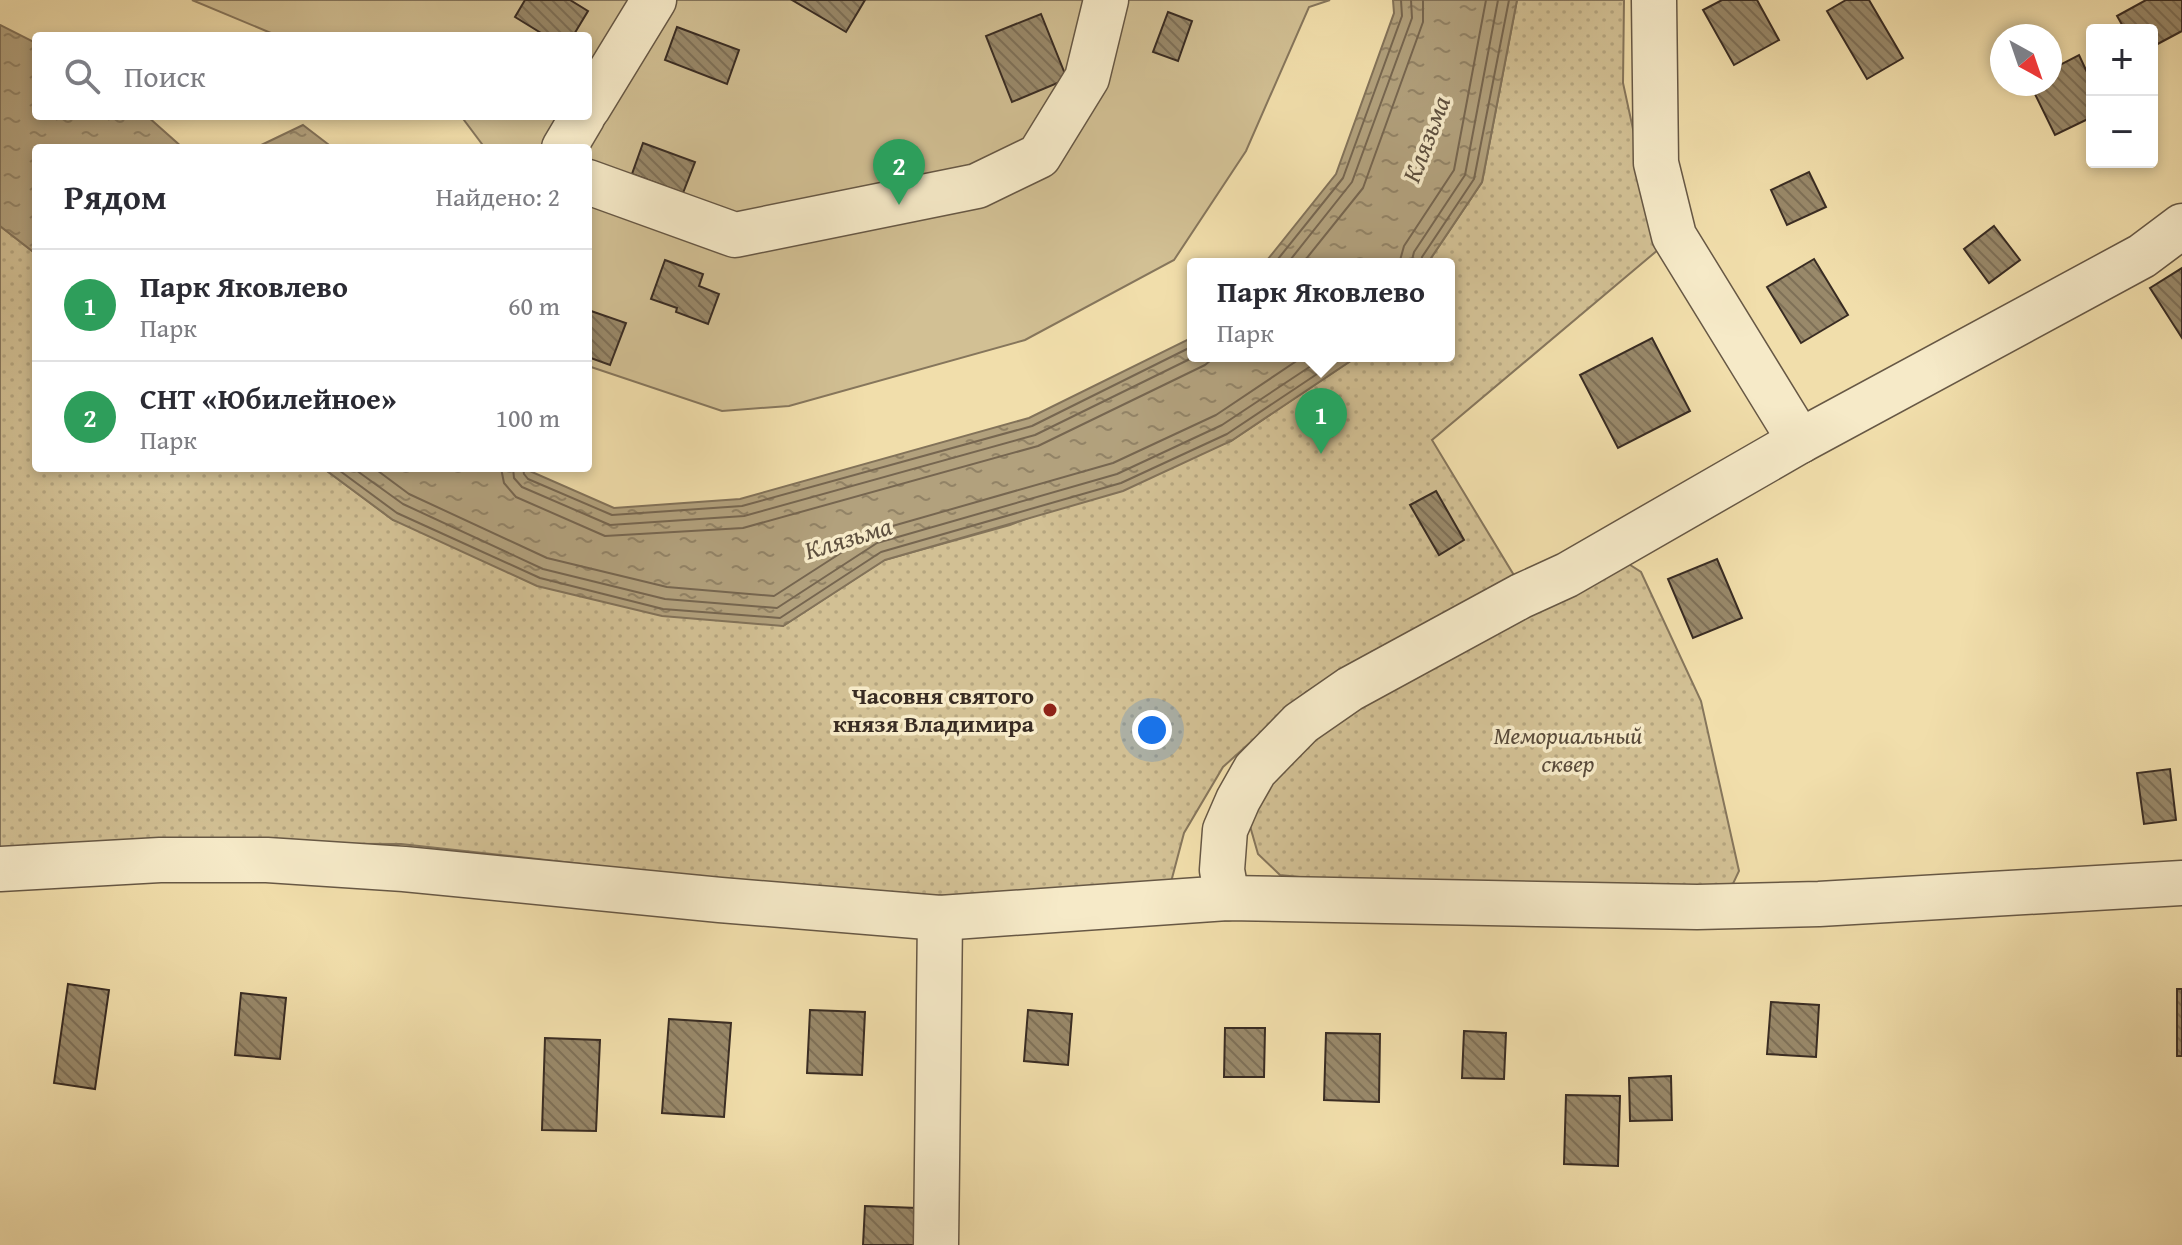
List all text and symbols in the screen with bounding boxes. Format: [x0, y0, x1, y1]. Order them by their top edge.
north arrow [1990, 24, 2062, 96]
map controls [2086, 24, 2158, 168]
button: + [2086, 24, 2158, 96]
search box [32, 32, 592, 120]
icon: search [60, 54, 104, 98]
text: Поиск [124, 54, 206, 98]
water label: Клязьма [1391, 90, 1460, 188]
button: − [2086, 96, 2158, 168]
pin: 2 [873, 139, 925, 205]
text: Рядом [64, 172, 167, 221]
text: Найдено: 2 [436, 177, 560, 216]
popup [1187, 258, 1455, 362]
text: Парк Яковлево [140, 264, 348, 308]
text: Парк Яковлево [1217, 269, 1425, 313]
text: 1 [83, 286, 97, 325]
text: 60 m [508, 286, 560, 325]
text: Парк [140, 308, 197, 347]
text: Парк [1217, 313, 1274, 352]
text: СНТ «Юбилейное» [140, 376, 396, 420]
pin: 1 [1295, 388, 1347, 454]
text: 2 [83, 398, 97, 437]
text: 100 m [495, 398, 560, 437]
text: Парк [140, 420, 197, 459]
water label: Клязьма [799, 506, 897, 569]
place label: Часовня святого князя Владимира [833, 678, 1035, 741]
marker: Часовня святого князя Владимира [1041, 701, 1059, 719]
your location [1132, 710, 1172, 750]
park label: Мемориальный сквер [1493, 718, 1643, 781]

